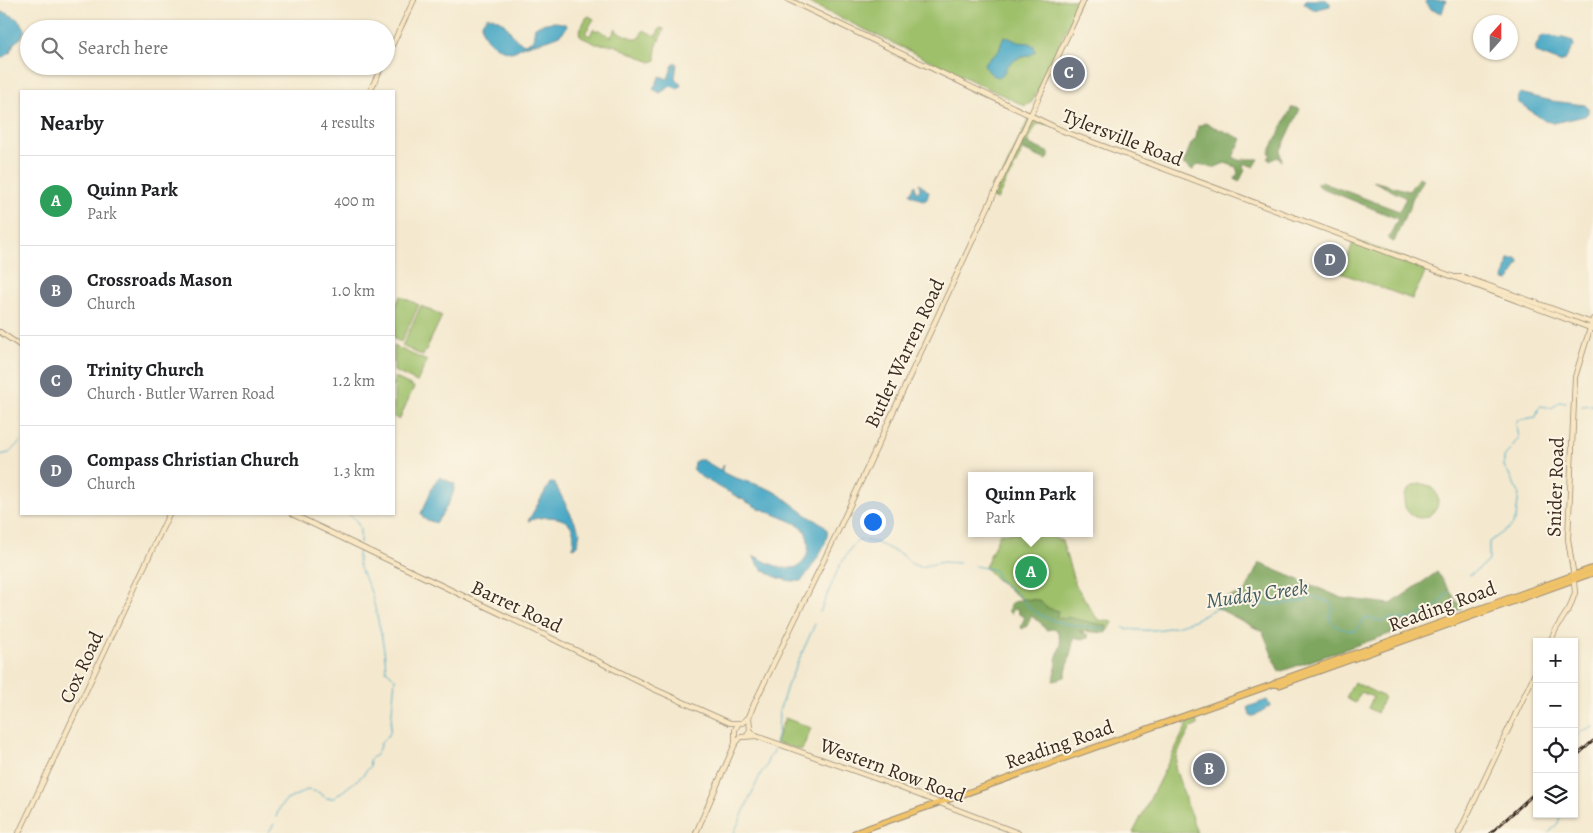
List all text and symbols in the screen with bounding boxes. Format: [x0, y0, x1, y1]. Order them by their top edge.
north arrow [1473, 15, 1518, 60]
search box [20, 20, 395, 75]
icon: search [38, 34, 66, 62]
text: Search here [78, 35, 168, 61]
pin: C [1053, 54, 1085, 92]
street label: Tylersville Road [1059, 102, 1187, 173]
text: Nearby [40, 109, 103, 137]
text: 4 results [321, 112, 375, 134]
text: Quinn Park [87, 177, 178, 203]
text: A [51, 190, 61, 212]
text: 400 m [334, 190, 375, 212]
text: Park [87, 203, 117, 225]
pin: D [1314, 241, 1346, 279]
text: Crossroads Mason [87, 267, 232, 293]
street label: Butler Warren Road [858, 274, 951, 432]
text: B [51, 280, 61, 302]
text: 1.0 km [332, 280, 375, 302]
text: Church [87, 293, 136, 315]
text: Trinity Church [87, 357, 204, 383]
text: C [51, 370, 61, 392]
text: 1.2 km [333, 370, 375, 392]
text: Church · Butler Warren Road [87, 383, 274, 405]
street label: Snider Road [1540, 436, 1571, 537]
text: Compass Christian Church [87, 447, 299, 473]
text: D [50, 460, 62, 482]
text: 1.3 km [334, 460, 375, 482]
popup [968, 472, 1093, 537]
text: Church [87, 473, 136, 495]
text: Quinn Park [985, 481, 1076, 507]
text: Park [985, 507, 1015, 529]
your location [860, 509, 886, 535]
pin: A [1015, 553, 1047, 591]
water label: Muddy Creek [1204, 573, 1310, 615]
street label: Barret Road [467, 574, 567, 639]
street label: Reading Road [1385, 574, 1500, 638]
street label: Cox Road [53, 626, 110, 708]
map controls [1533, 638, 1578, 818]
button: + [1533, 638, 1578, 683]
button: − [1533, 683, 1578, 728]
street label: Reading Road [1001, 713, 1117, 776]
button: locate [1533, 728, 1578, 773]
street label: Western Row Road [815, 731, 970, 809]
pin: B [1193, 750, 1225, 788]
button: layers [1533, 773, 1578, 818]

